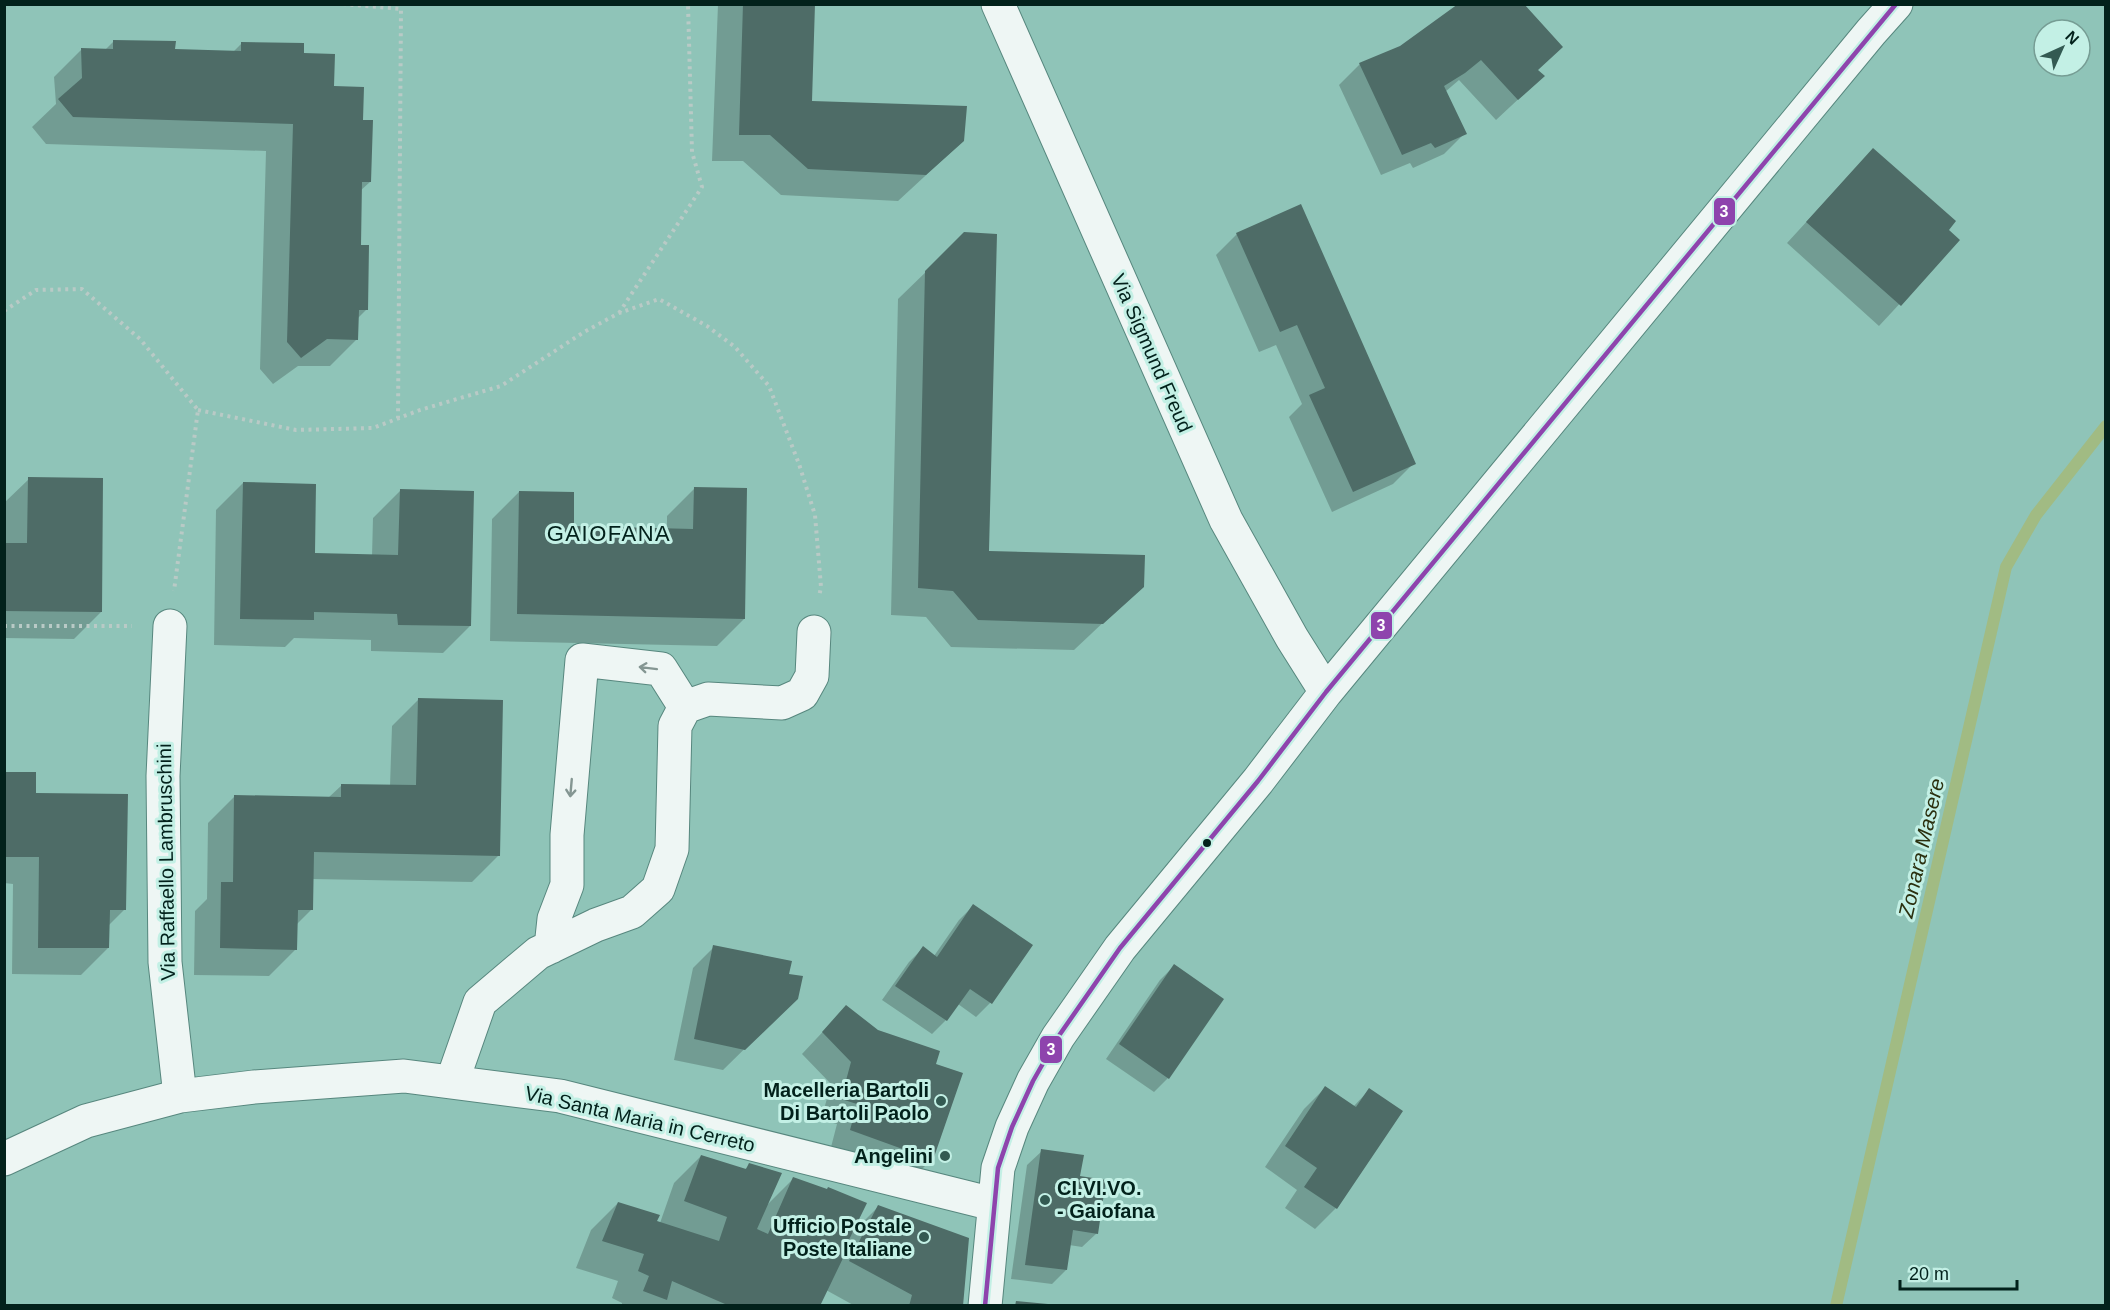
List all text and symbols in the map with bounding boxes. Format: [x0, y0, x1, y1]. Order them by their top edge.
north arrow [2032, 18, 2092, 78]
text: N [2062, 28, 2082, 48]
line badge: 3 [1713, 197, 1736, 226]
text: 3 [1720, 203, 1729, 220]
street label: Via Sigmund Freud [1107, 270, 1197, 436]
district label: GAIOFANA [547, 521, 671, 546]
line badge: 3 [1370, 611, 1393, 640]
text: 3 [1377, 617, 1386, 634]
one-way arrow [638, 662, 658, 673]
street label: Via Raffaello Lambruschini [153, 743, 179, 981]
water label: Zonara Masere [1894, 776, 1948, 921]
one-way arrow [565, 778, 576, 798]
unlabelled marker [1201, 837, 1213, 849]
line badge: 3 [1039, 1035, 1063, 1064]
text: 3 [1047, 1041, 1056, 1058]
place label: Macelleria Bartoli Di Bartoli Paolo [763, 1079, 929, 1124]
street label: Via Santa Maria in Cerreto [523, 1082, 757, 1156]
marker: Macelleria Bartoli Di Bartoli Paolo [934, 1094, 948, 1108]
place label: Angelini [854, 1145, 933, 1167]
marker: Angelini [938, 1149, 952, 1163]
place label: CI.VI.VO. - Gaiofana [1057, 1177, 1156, 1222]
marker: CI.VI.VO. - Gaiofana [1038, 1193, 1052, 1207]
place label: Ufficio Postale Poste Italiane [773, 1215, 912, 1260]
marker: Ufficio Postale Poste Italiane [917, 1230, 931, 1244]
scale bar [1900, 1253, 2017, 1291]
text: 20 m [1909, 1264, 1949, 1284]

